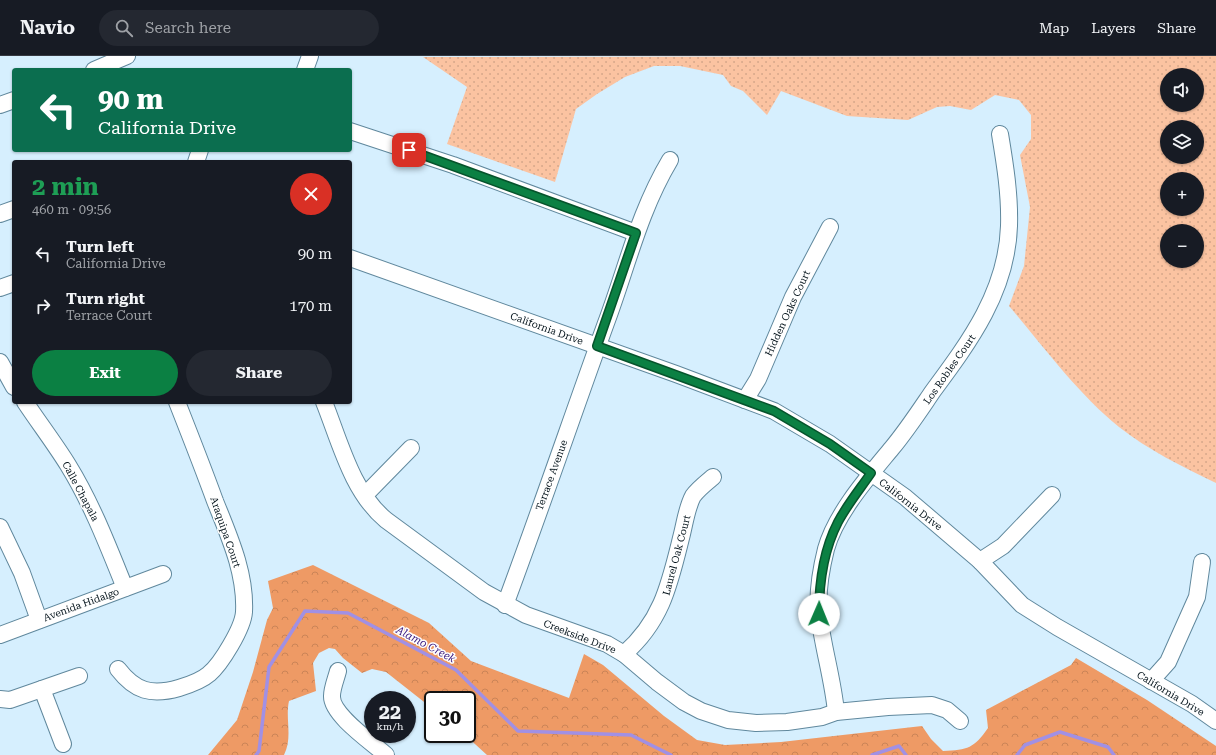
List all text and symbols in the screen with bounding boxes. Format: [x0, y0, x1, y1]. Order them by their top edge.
search box [99, 10, 379, 46]
text: Navio [20, 16, 75, 39]
icon: search [113, 17, 135, 39]
text: Search here [145, 19, 231, 37]
text: Map [1039, 20, 1069, 36]
text: Layers [1091, 20, 1135, 36]
text: Share [1157, 20, 1196, 36]
map controls [1160, 68, 1204, 268]
button: sound [1160, 68, 1204, 112]
text: 90 m [98, 83, 163, 116]
icon: left [32, 84, 84, 136]
text: California Drive [98, 117, 236, 138]
button: layers [1160, 120, 1204, 164]
pin [392, 133, 426, 167]
icon: arrive [398, 139, 420, 161]
button: + [1160, 172, 1204, 216]
text: 2 min [32, 173, 99, 201]
button: close [290, 173, 332, 215]
text: 460 m · 09:56 [32, 202, 111, 217]
button: − [1160, 224, 1204, 268]
text: Turn left [66, 238, 134, 256]
icon: left [32, 243, 54, 265]
text: 90 m [298, 245, 332, 263]
text: California Drive [66, 256, 166, 271]
street label: Hidden Oaks Court [763, 268, 812, 358]
text: Turn right [66, 290, 145, 308]
icon: right [32, 295, 54, 317]
text: 170 m [289, 297, 332, 315]
text: Terrace Court [66, 308, 152, 323]
street label: California Drive [509, 310, 585, 347]
street label: Los Robles Court [921, 332, 978, 406]
button: Exit [32, 350, 178, 396]
button: Share [186, 350, 332, 396]
street label: Terrace Avenue [534, 438, 570, 512]
street label: Calle Chapala [60, 459, 101, 524]
street label: California Drive [877, 476, 945, 533]
street label: Araquipa Court [208, 495, 243, 569]
street label: Laurel Oak Court [660, 513, 693, 597]
street label: Avenida Hidalgo [42, 586, 121, 623]
position arrow [798, 593, 840, 635]
street label: Creekside Drive [542, 618, 618, 656]
water label: Alamo Creek [393, 623, 458, 665]
street label: California Drive [1135, 669, 1207, 718]
speed limit sign: 30 [424, 691, 476, 743]
text: 22 [379, 700, 401, 724]
text: km/h [377, 721, 403, 732]

